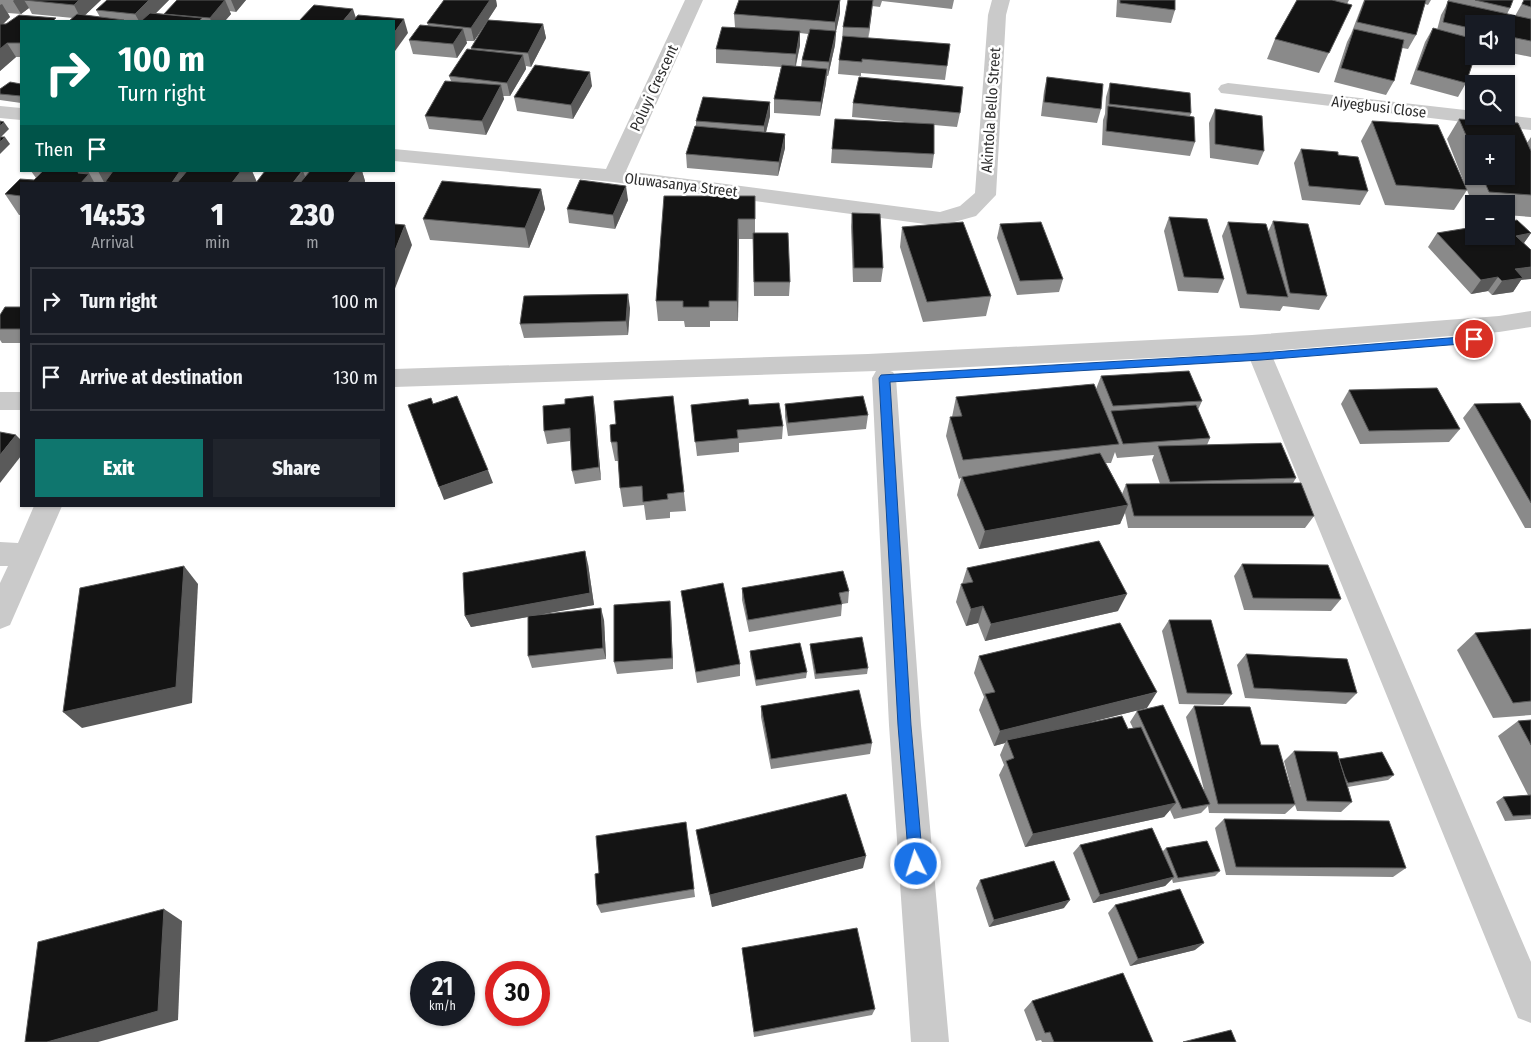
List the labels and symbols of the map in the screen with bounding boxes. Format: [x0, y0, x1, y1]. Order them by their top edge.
street label: Poluyi Crescent [626, 42, 682, 134]
street label: Akintola Bello Street [978, 47, 1004, 173]
street label: Aiyegbusi Close [1331, 92, 1427, 122]
street label: Oluwasanya Street [623, 169, 739, 201]
pin [1453, 318, 1495, 360]
position arrow [889, 837, 941, 889]
speed limit sign: 30 [485, 961, 550, 1026]

